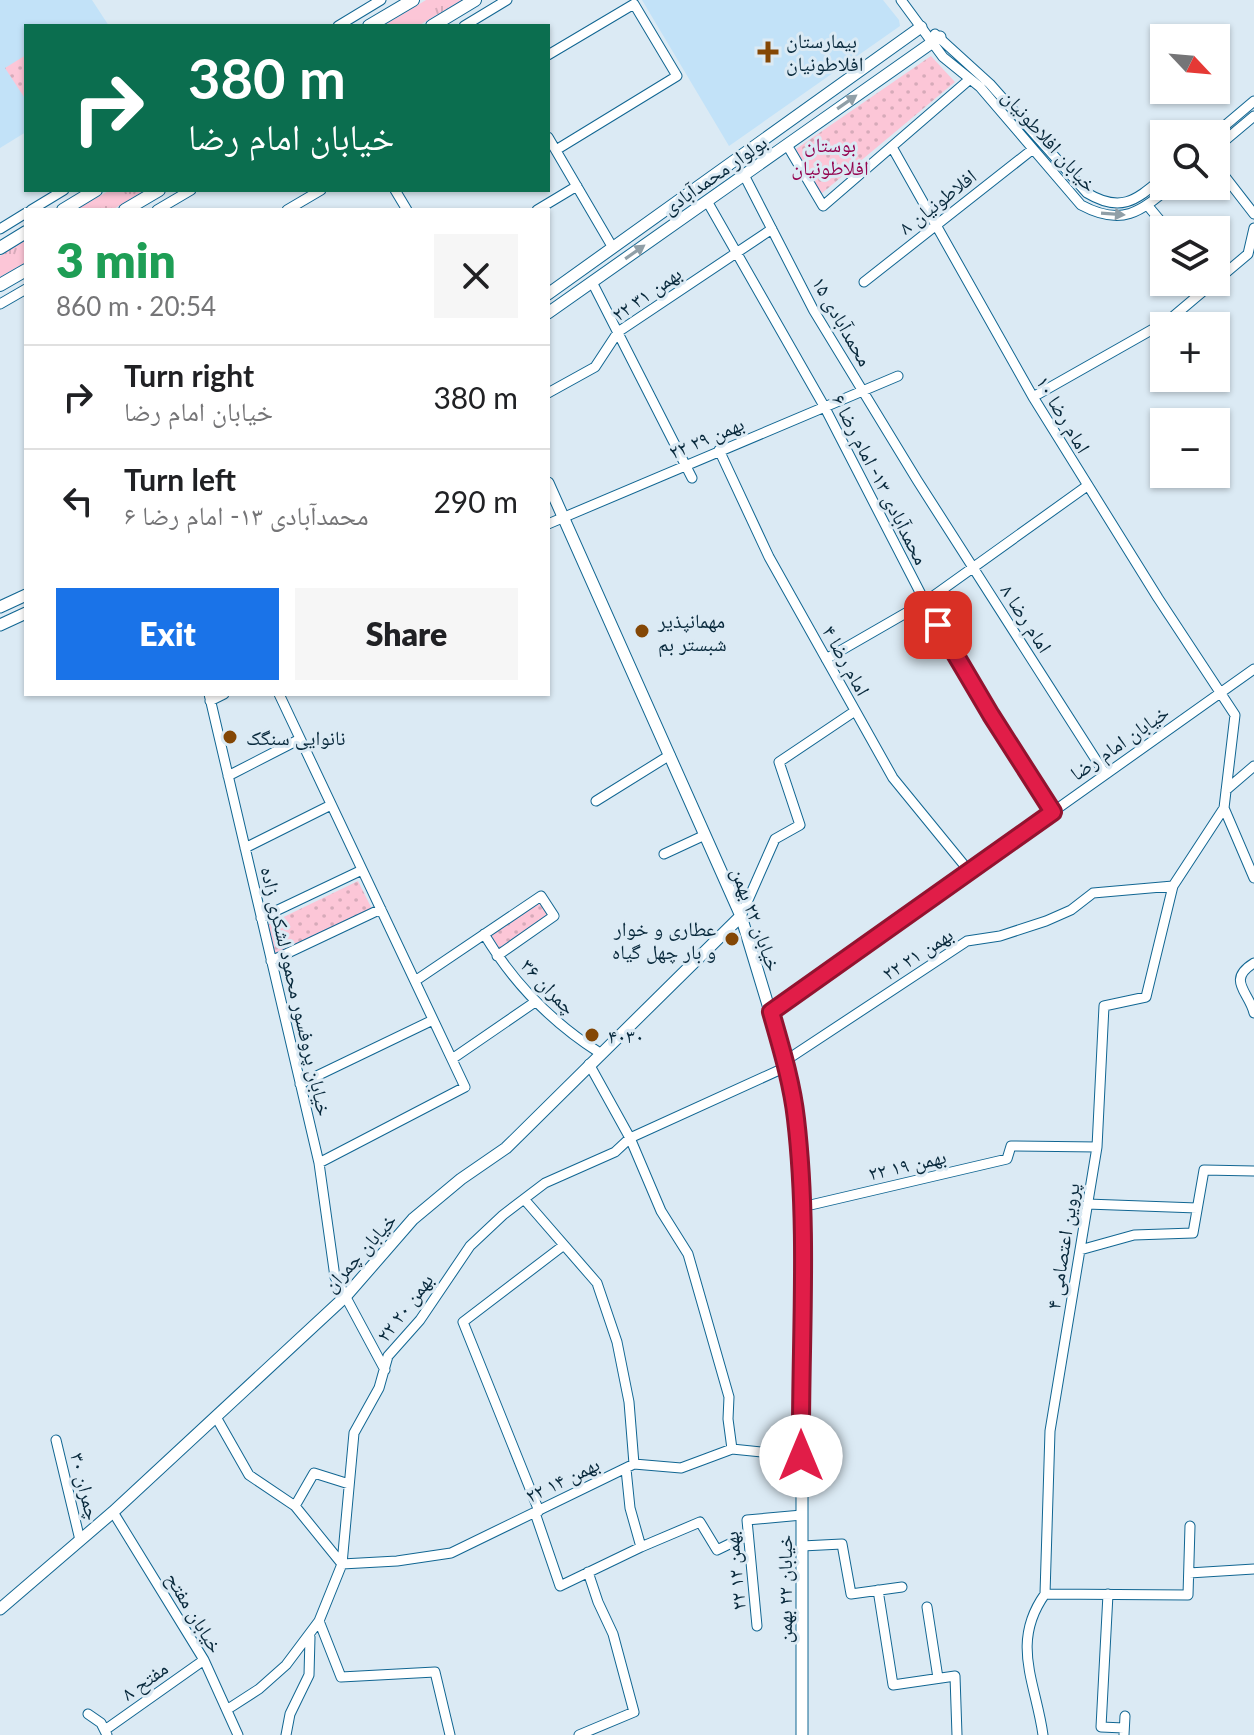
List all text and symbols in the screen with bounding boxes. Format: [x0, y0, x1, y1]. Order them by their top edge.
north arrow [1150, 24, 1230, 104]
map controls [1150, 24, 1230, 488]
place label: بیمارستان افلاطونیان [786, 28, 863, 76]
marker: بیمارستان افلاطونیان [757, 41, 779, 63]
text: 380 m [188, 44, 346, 111]
icon: right [56, 56, 160, 160]
street label: خیابان افلاطونیان [997, 84, 1103, 197]
one-way arrow [837, 95, 858, 111]
text: خیابان امام رضا [188, 114, 395, 158]
button: search [1150, 120, 1230, 200]
street label: بولوار محمدآبادی [657, 129, 772, 220]
park label: بوستان افلاطونیان [791, 132, 869, 180]
street label: افلاطونیان ۸ [894, 163, 981, 239]
one-way arrow [1101, 207, 1126, 220]
button: layers [1150, 216, 1230, 296]
text: 3 min [56, 231, 176, 288]
button: close [434, 234, 518, 318]
one-way arrow [624, 245, 645, 260]
street label: ۲۲ بهمن ۳۱ [607, 260, 686, 326]
street label: محمدآبادی ۱۵ [807, 272, 878, 370]
text: 860 m · 20:54 [56, 290, 216, 322]
button: + [1150, 312, 1230, 392]
text: Turn right [124, 357, 254, 393]
street label: امام رضا ۱۰ [1029, 371, 1096, 458]
icon: right [56, 375, 100, 419]
text: 380 m [433, 379, 518, 415]
street label: محمدآبادی ۱۳- امام رضا ۶ [825, 390, 934, 570]
text: خیابان امام رضا [124, 395, 273, 427]
button: − [1150, 408, 1230, 488]
street label: ۲۲ بهمن ۲۹ [665, 410, 748, 464]
text: Turn left [124, 461, 236, 497]
icon: left [56, 479, 100, 523]
text: 290 m [433, 483, 518, 519]
text: محمدآبادی ۱۳- امام رضا ۶ [124, 499, 369, 531]
street label: امام رضا ۸ [994, 579, 1058, 658]
button: Exit [56, 588, 279, 680]
button: Share [295, 588, 518, 680]
pin [904, 591, 972, 659]
icon: arrive [916, 603, 960, 647]
place label: مهمانپذیر شبستر بم [657, 608, 727, 658]
street label: امام رضا ۴ [815, 621, 876, 701]
marker: مهمانپذیر شبستر بم [633, 622, 651, 640]
street label: خیابان امام رضا [1065, 699, 1175, 787]
place label: نانوایی سنگک [246, 725, 346, 750]
marker: نانوایی سنگک [221, 728, 239, 746]
street label: خیابان پروفسور محمود لشکری زاده [255, 864, 337, 1119]
street label: خیابان ۲۲ بهمن [726, 864, 787, 975]
place label: عطاری و خوار و بار چهل گیاه [612, 916, 716, 964]
street label: ۲۲ بهمن ۲۱ [877, 921, 957, 985]
marker: عطاری و خوار و بار چهل گیاه [723, 930, 741, 948]
street label: چمران ۳۶ [516, 953, 582, 1020]
place label: ۴۰۳۰ [608, 1023, 644, 1047]
marker: ۴۰۳۰ [583, 1026, 601, 1044]
street label: ۲۲ بهمن ۱۹ [866, 1143, 949, 1186]
street label: پروین اعتصامی ۴ [1040, 1181, 1085, 1311]
street label: خیابان چمران [317, 1207, 402, 1297]
street label: ۲۲ بهمن ۲۰ [371, 1268, 438, 1346]
position arrow [759, 1414, 843, 1498]
street label: چمران ۳۰ [65, 1450, 106, 1523]
street label: ۲۲ بهمن ۱۴ [521, 1451, 603, 1508]
street label: ۲۲ بهمن ۱۲ [718, 1530, 751, 1612]
street label: خیابان ۲۲ بهمن [772, 1534, 797, 1643]
street label: خیابان مفتح [160, 1567, 229, 1658]
street label: مفتح ۸ [116, 1655, 173, 1706]

